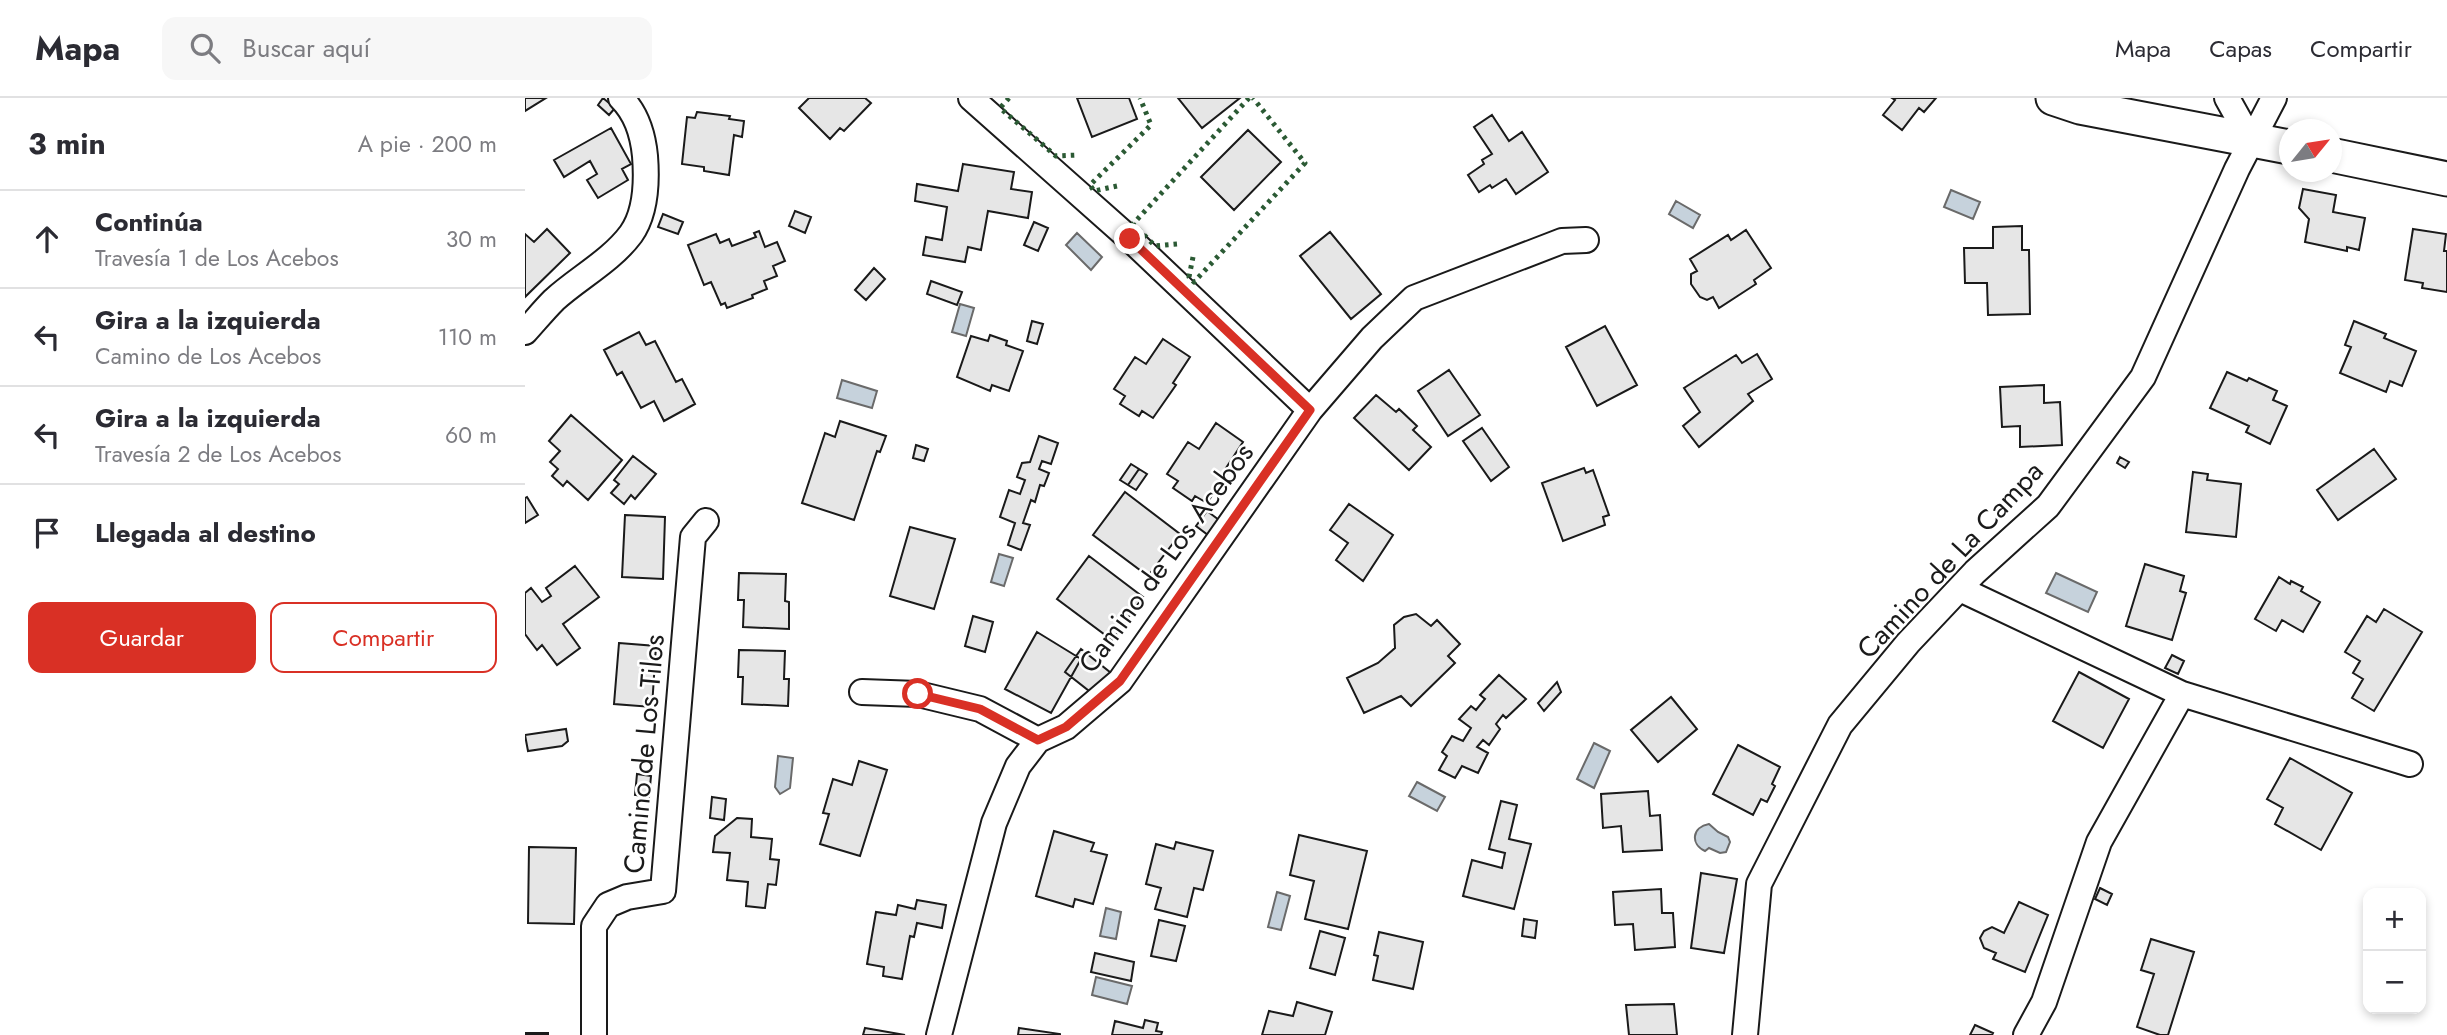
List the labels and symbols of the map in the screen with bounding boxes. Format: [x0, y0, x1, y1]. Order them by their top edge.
north arrow [2279, 119, 2342, 182]
route end [1114, 223, 1145, 254]
street label: Camino de Los Acebos [1068, 435, 1264, 681]
street label: Camino de La Campa [1847, 452, 2053, 668]
street label: Camino de Los Tilos [613, 633, 675, 875]
route start [902, 678, 933, 709]

